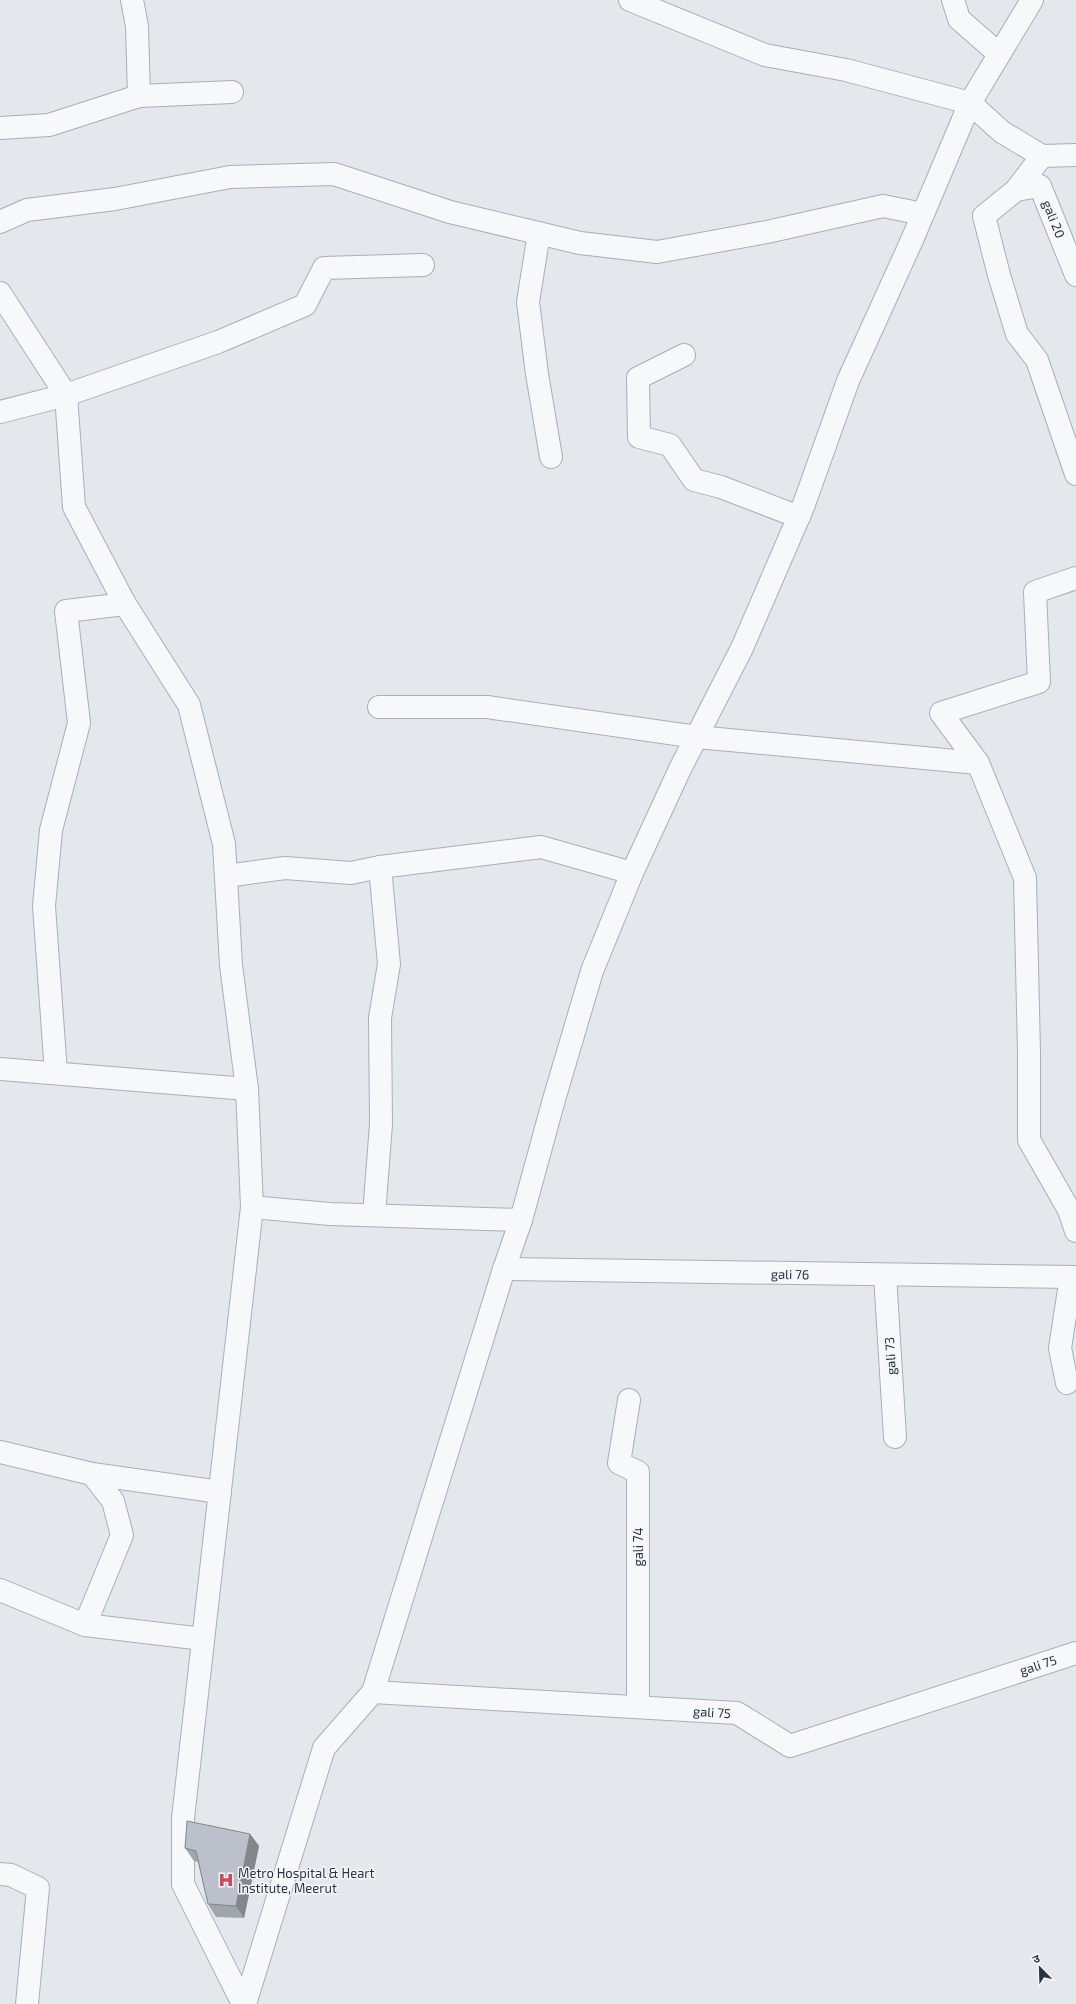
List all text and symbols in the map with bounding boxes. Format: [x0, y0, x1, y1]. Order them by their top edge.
street label: gali 20 [1039, 198, 1069, 240]
street label: gali 76 [771, 1266, 809, 1282]
street label: gali 73 [881, 1337, 899, 1375]
street label: gali 74 [630, 1528, 646, 1566]
street label: gali 75 [1017, 1652, 1059, 1678]
street label: gali 75 [693, 1703, 732, 1721]
place label: Metro Hospital & Heart Institute, Meerut [238, 1865, 375, 1896]
hospital icon: Metro Hospital & Heart Institute, Meerut [217, 1871, 235, 1889]
north arrow [1020, 1948, 1060, 1988]
text: उ [1030, 1951, 1042, 1966]

